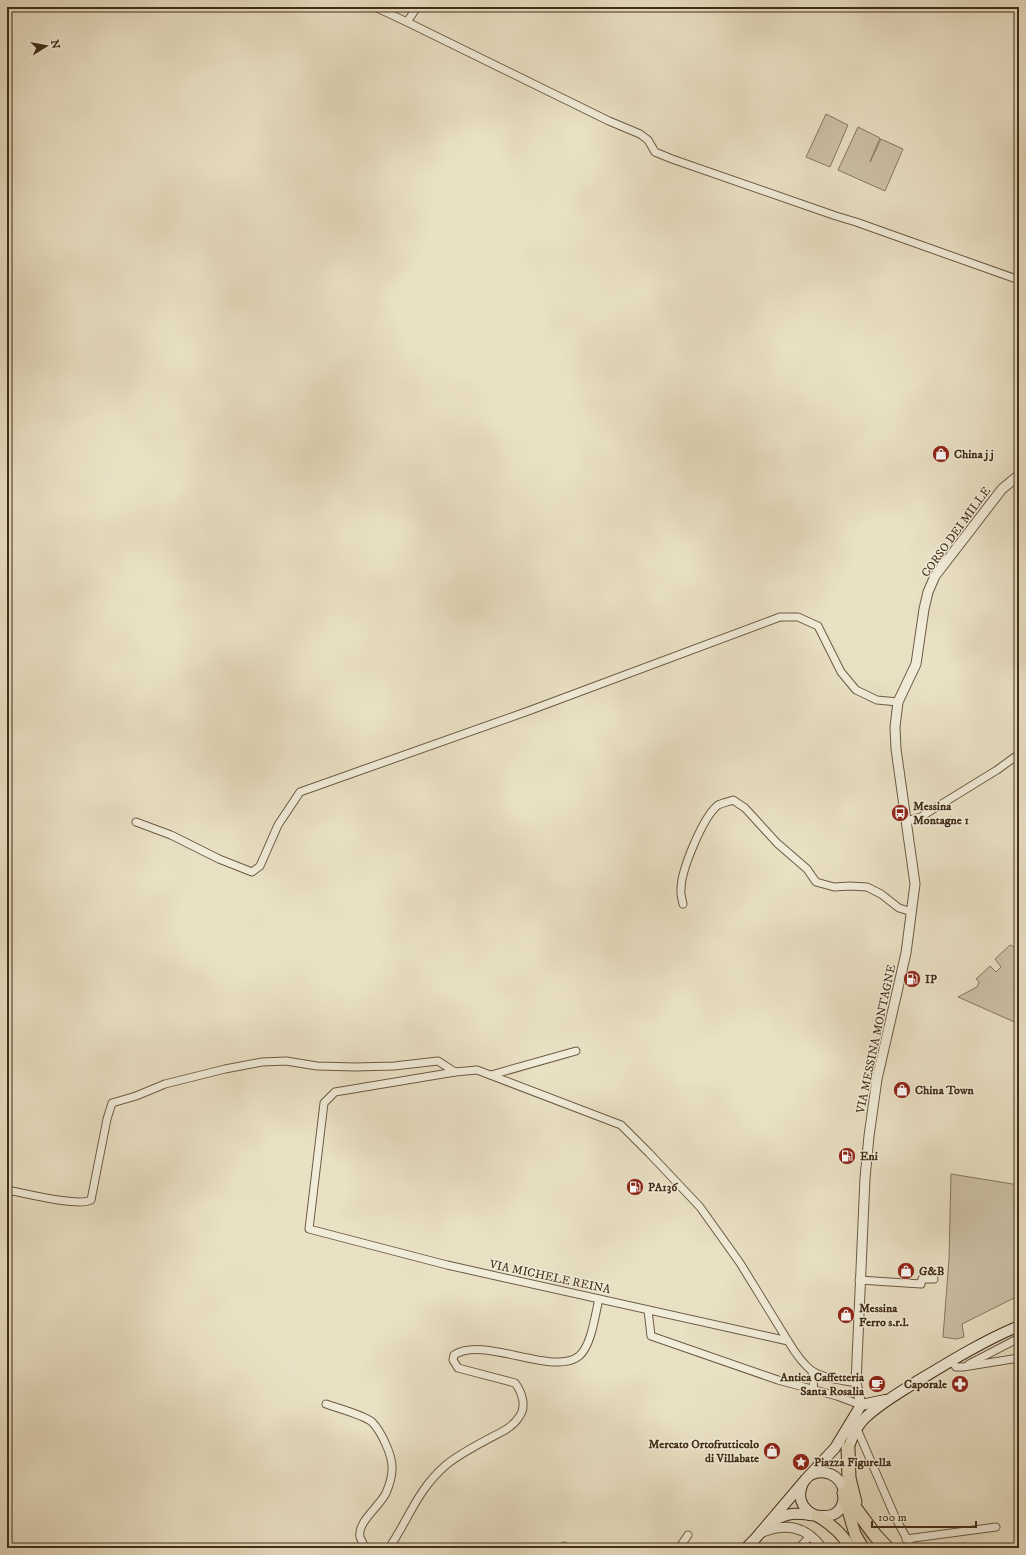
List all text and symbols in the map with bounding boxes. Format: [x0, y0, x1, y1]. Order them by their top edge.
north arrow [26, 26, 66, 66]
text: N [47, 39, 63, 50]
shop icon: China j j [931, 444, 951, 464]
place label: China j j [954, 447, 994, 462]
street label: CORSO DEI MILLE [918, 483, 994, 580]
place label: Messina Montagne 1 [913, 799, 969, 828]
bus stop icon: Messina Montagne 1 [890, 803, 910, 823]
street label: VIA MESSINA MONTAGNE [853, 963, 899, 1116]
fuel station icon: IP [902, 969, 922, 989]
place label: IP [925, 972, 937, 987]
shop icon: China Town [892, 1080, 912, 1100]
place label: China Town [915, 1083, 975, 1098]
fuel station icon: Eni [837, 1146, 857, 1166]
place label: Eni [860, 1149, 878, 1164]
fuel station icon: PA136 [625, 1177, 645, 1197]
place label: PA136 [648, 1180, 678, 1195]
street label: VIA MICHELE REINA [487, 1257, 612, 1297]
shop icon: G&B [896, 1261, 916, 1281]
place label: G&B [919, 1264, 945, 1279]
place label: Messina Ferro s.r.l. [859, 1301, 909, 1330]
shop icon: Messina Ferro s.r.l. [836, 1305, 856, 1325]
place label: Antica Caffetteria Santa Rosalia [779, 1370, 865, 1399]
cafe icon: Antica Caffetteria Santa Rosalia [867, 1374, 887, 1394]
pharmacy icon: Caporale [950, 1374, 970, 1394]
place label: Caporale [904, 1377, 947, 1392]
place label: Mercato Ortofrutticolo di Villabate [648, 1437, 759, 1466]
shop icon: Mercato Ortofrutticolo di Villabate [762, 1441, 782, 1461]
place icon: Piazza Figurella [791, 1452, 811, 1472]
place label: Piazza Figurella [814, 1455, 892, 1470]
scale bar [872, 1503, 976, 1529]
text: 100 m [878, 1510, 907, 1525]

